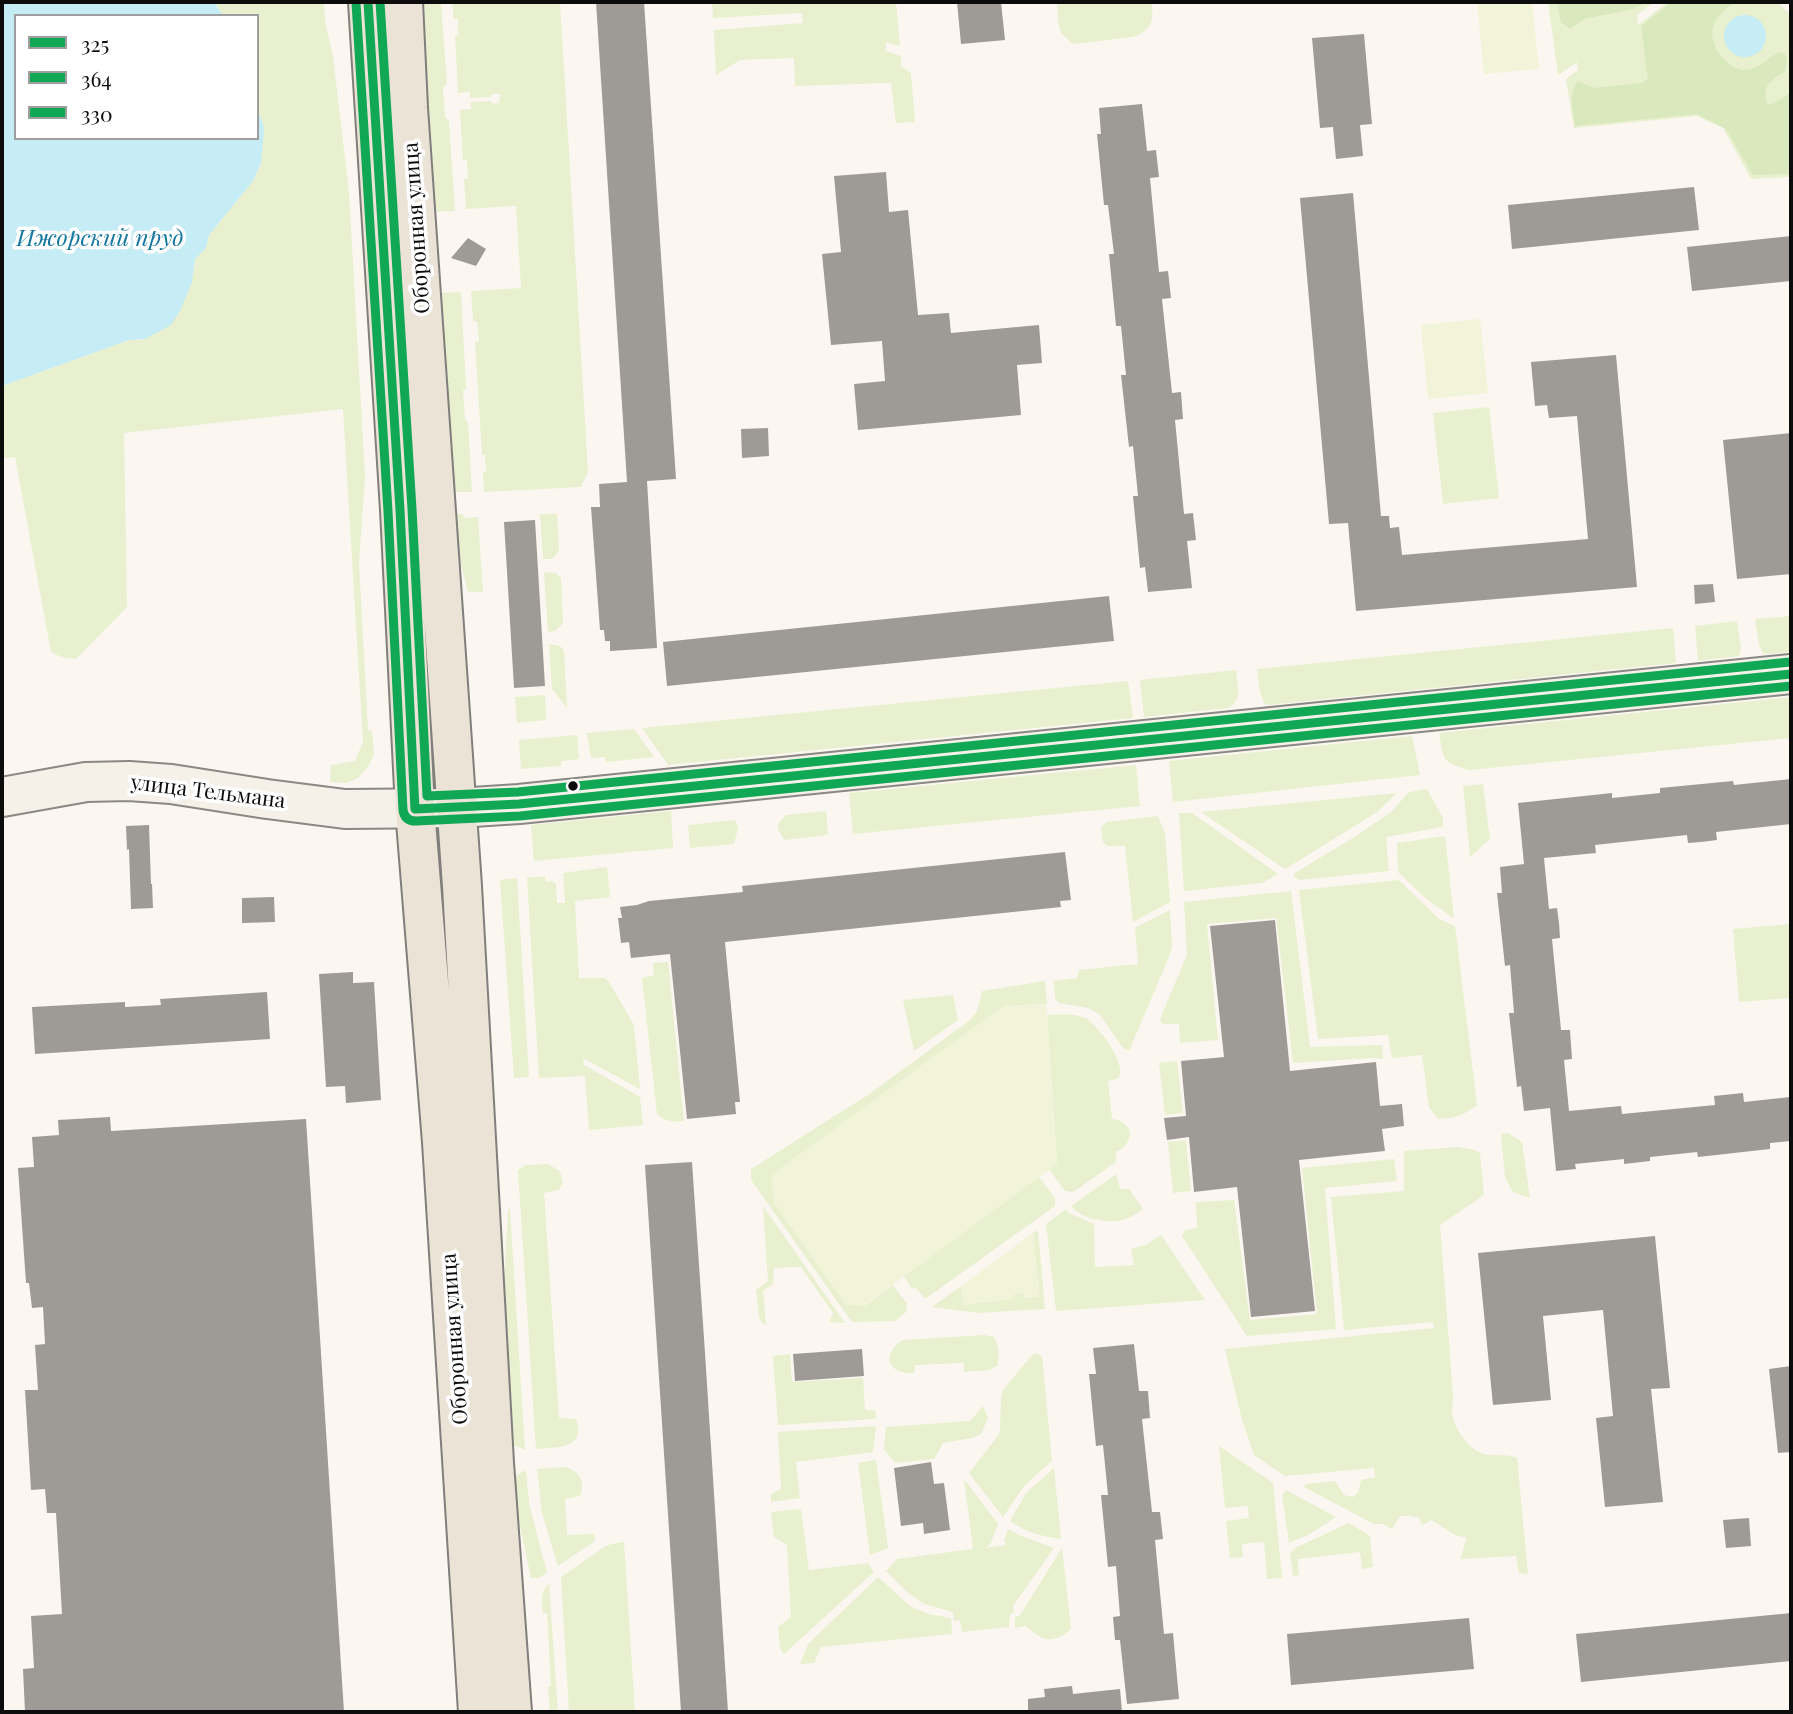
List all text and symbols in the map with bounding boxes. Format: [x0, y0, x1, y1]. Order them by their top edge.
legend [14, 14, 259, 140]
text: 325 [81, 29, 109, 57]
text: 364 [81, 64, 112, 92]
text: 330 [81, 99, 113, 127]
street label: Оборонная улица [398, 141, 436, 315]
water label: Ижорский пруд [17, 225, 183, 253]
street label: улица Тельмана [129, 770, 287, 814]
unlabelled marker [566, 779, 580, 793]
street label: Оборонная улица [436, 1252, 474, 1426]

